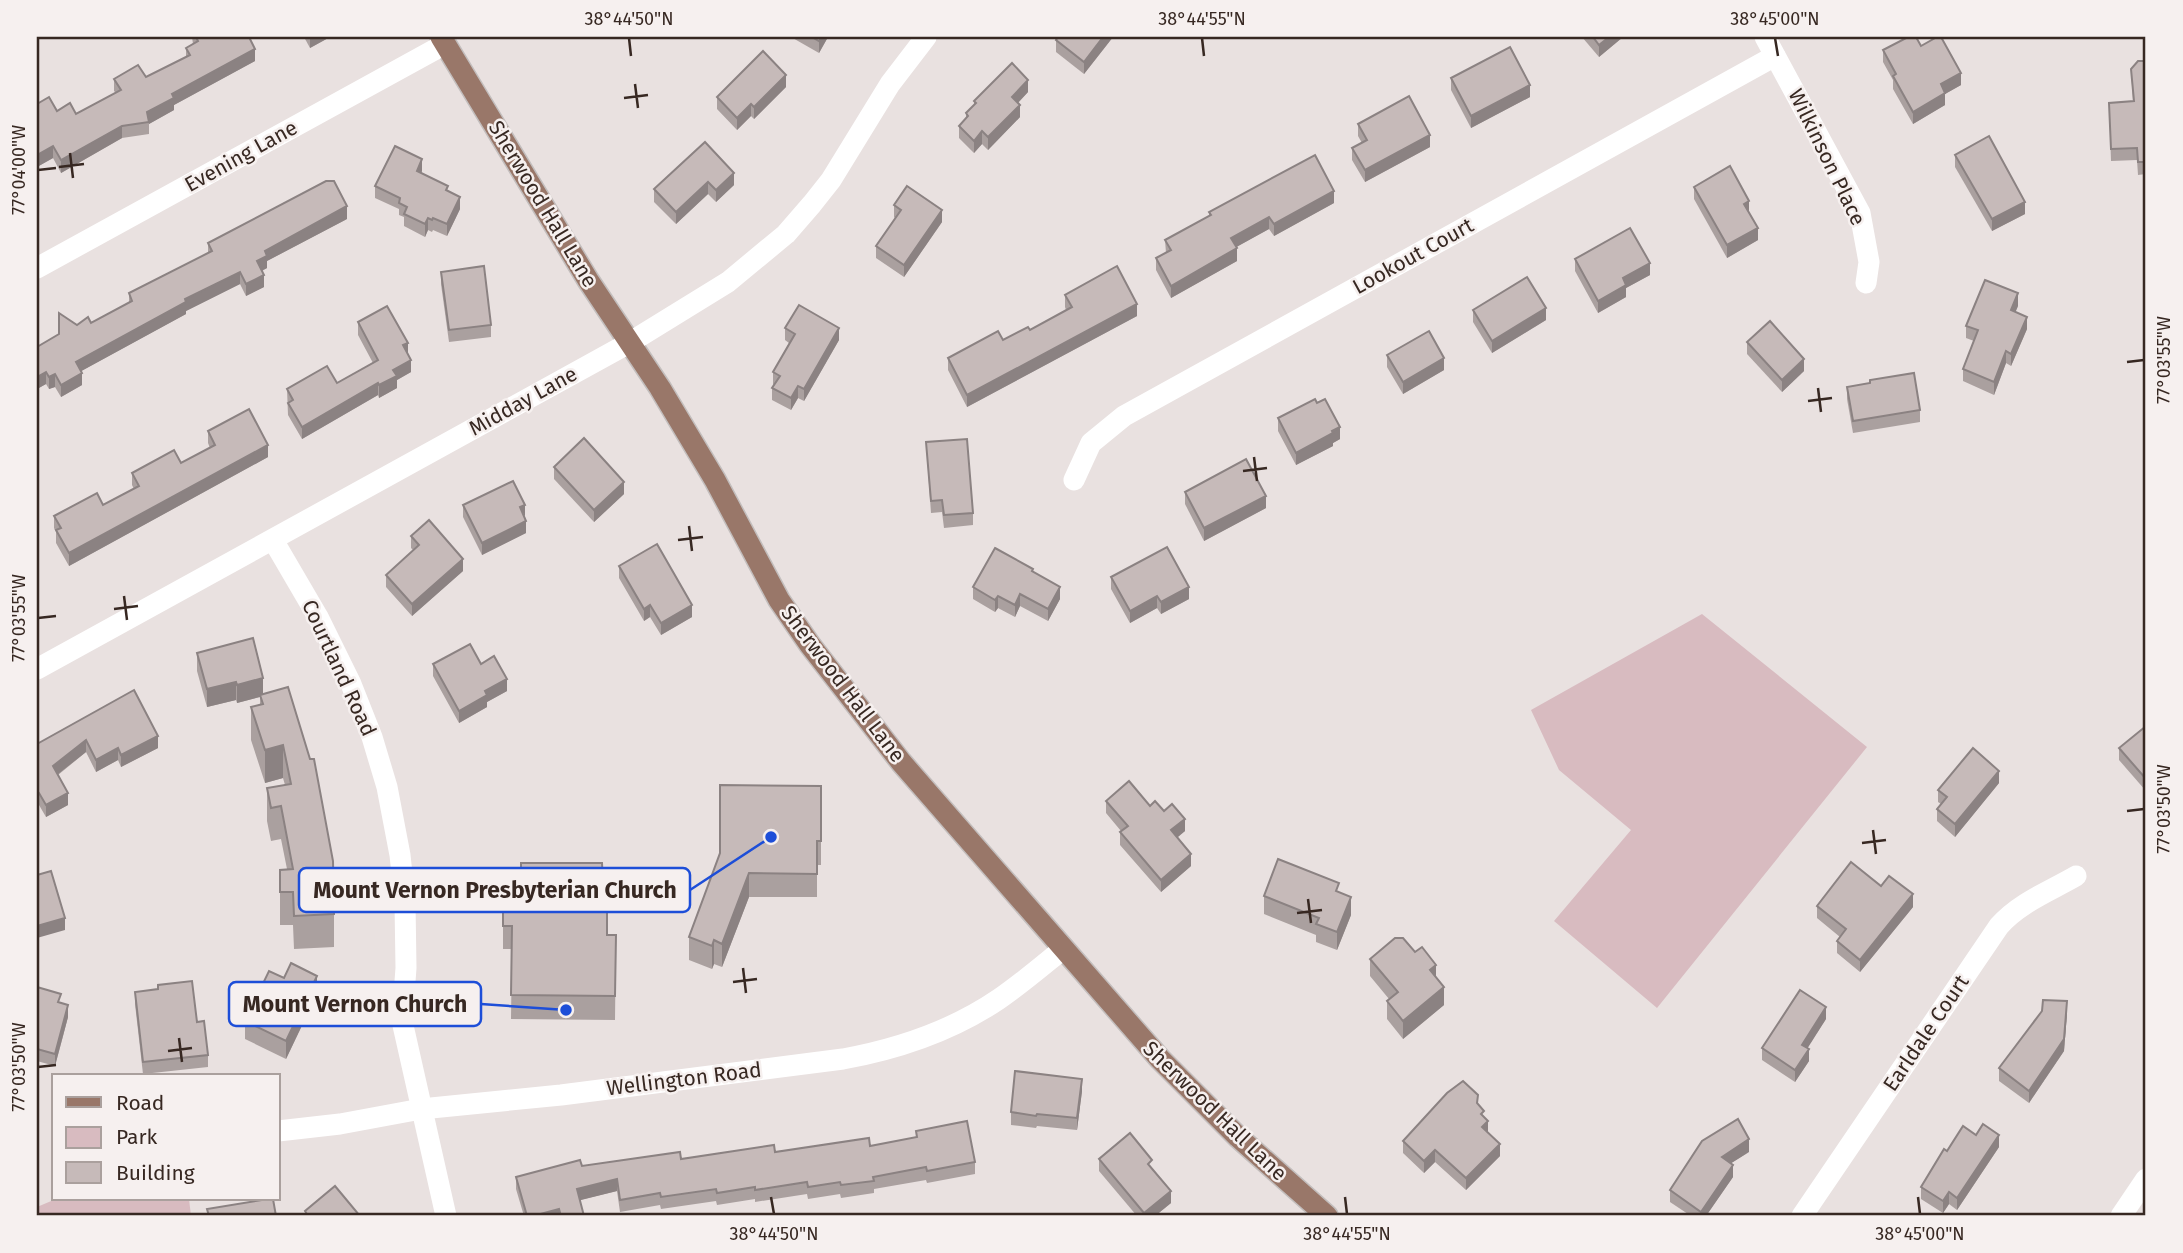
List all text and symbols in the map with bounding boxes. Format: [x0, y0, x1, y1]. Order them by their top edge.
text: 38°44'50"N [585, 8, 673, 30]
text: 38°44'55"N [1158, 8, 1246, 30]
text: 38°45'00"N [1730, 8, 1820, 30]
street label: Wilkinson Place [1783, 84, 1871, 230]
street label: Evening Lane [180, 114, 302, 198]
street label: Sherwood Hall Lane [483, 116, 603, 292]
text: 77°04'00"W [8, 125, 30, 215]
street label: Lookout Court [1348, 212, 1478, 300]
text: 77°03'55"W [2153, 316, 2175, 404]
street label: Midday Lane [464, 361, 582, 441]
text: 77°03'55"W [8, 574, 30, 662]
street label: Courtland Road [296, 596, 382, 740]
street label: Sherwood Hall Lane [776, 600, 910, 768]
text: 77°03'50"W [2153, 764, 2175, 854]
callout: Mount Vernon Presbyterian Church [299, 868, 690, 912]
text: Mount Vernon Presbyterian Church [313, 876, 677, 904]
street label: Earldale Court [1878, 969, 1975, 1096]
callout: Mount Vernon Church [229, 982, 481, 1026]
text: Mount Vernon Church [243, 990, 467, 1018]
text: 77°03'50"W [8, 1022, 30, 1112]
street label: Sherwood Hall Lane [1138, 1036, 1292, 1186]
street label: Wellington Road [605, 1057, 763, 1101]
legend [52, 1074, 280, 1200]
text: Road [116, 1090, 164, 1116]
text: Park [116, 1124, 158, 1150]
text: Building [116, 1160, 195, 1186]
text: 38°44'50"N [730, 1223, 818, 1245]
text: 38°44'55"N [1303, 1223, 1391, 1245]
text: 38°45'00"N [1875, 1223, 1965, 1245]

